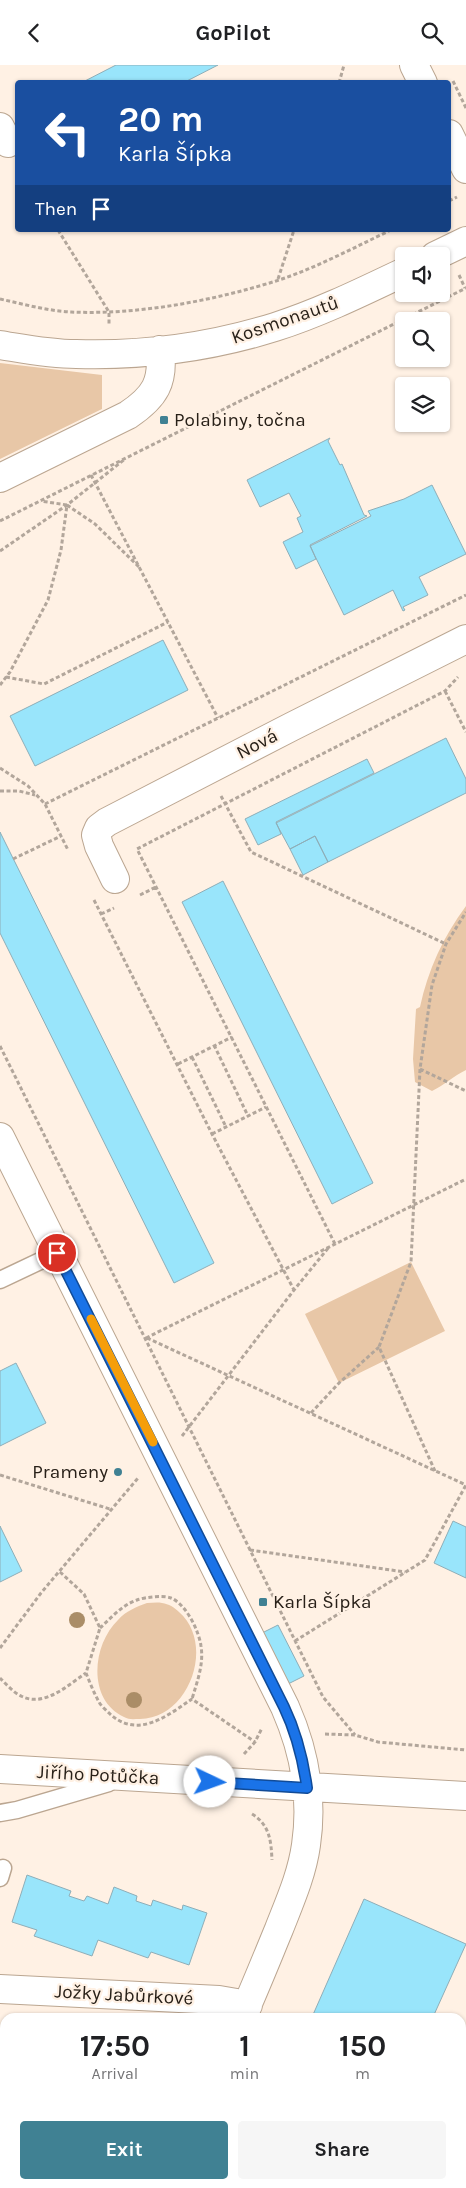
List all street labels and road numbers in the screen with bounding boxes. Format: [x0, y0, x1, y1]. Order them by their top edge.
street label: Kosmonautů [228, 291, 342, 349]
street label: Nová [233, 724, 281, 764]
street label: Jiřího Potůčka [36, 1761, 160, 1789]
street label: Jožky Jabůrkové [54, 1980, 194, 2010]

